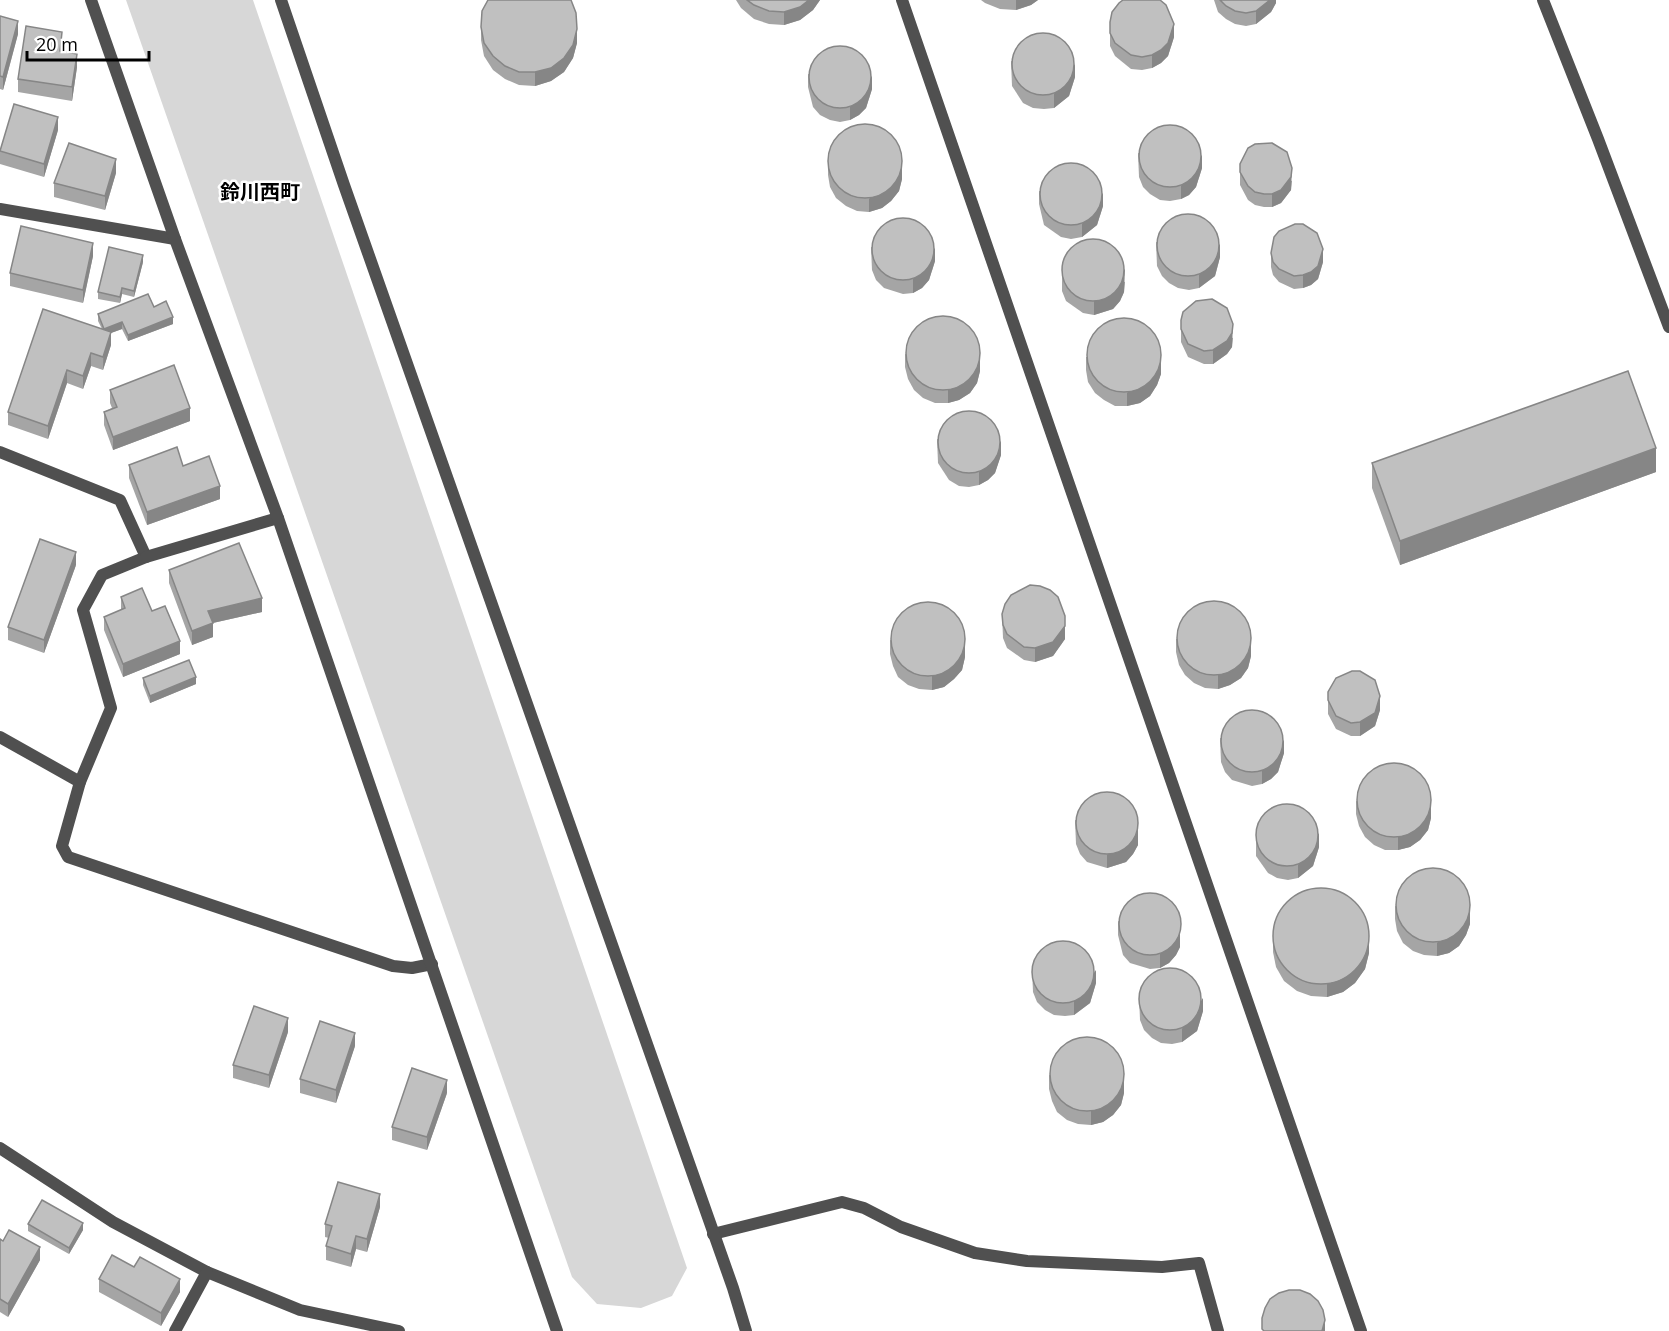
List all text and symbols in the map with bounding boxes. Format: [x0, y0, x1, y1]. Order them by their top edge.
scale bar [27, 24, 148, 62]
text: 20 m [36, 32, 78, 56]
district label: 鈴川西町 [220, 178, 300, 205]

